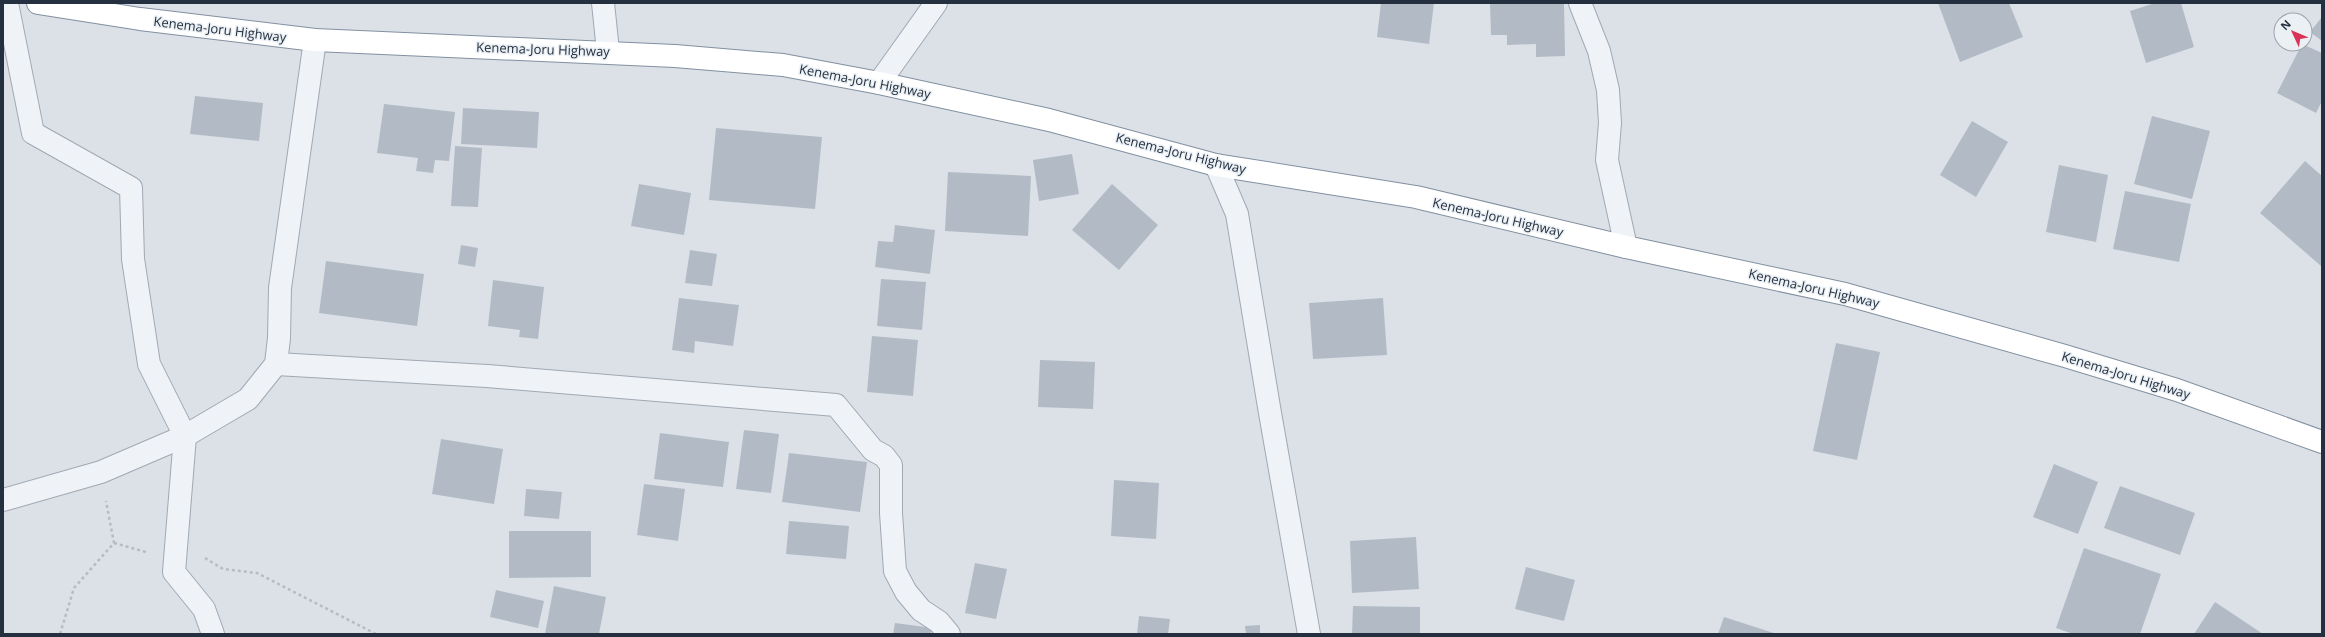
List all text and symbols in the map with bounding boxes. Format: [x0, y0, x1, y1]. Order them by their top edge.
street label: Kenema-Joru Highway [153, 12, 288, 46]
north arrow [2273, 12, 2313, 52]
text: N [2277, 16, 2294, 33]
street label: Kenema-Joru Highway [476, 38, 611, 60]
street label: Kenema-Joru Highway [798, 59, 933, 103]
street label: Kenema-Joru Highway [1114, 128, 1248, 178]
street label: Kenema-Joru Highway [1431, 193, 1566, 241]
street label: Kenema-Joru Highway [1747, 264, 1882, 312]
street label: Kenema-Joru Highway [2059, 347, 2193, 403]

